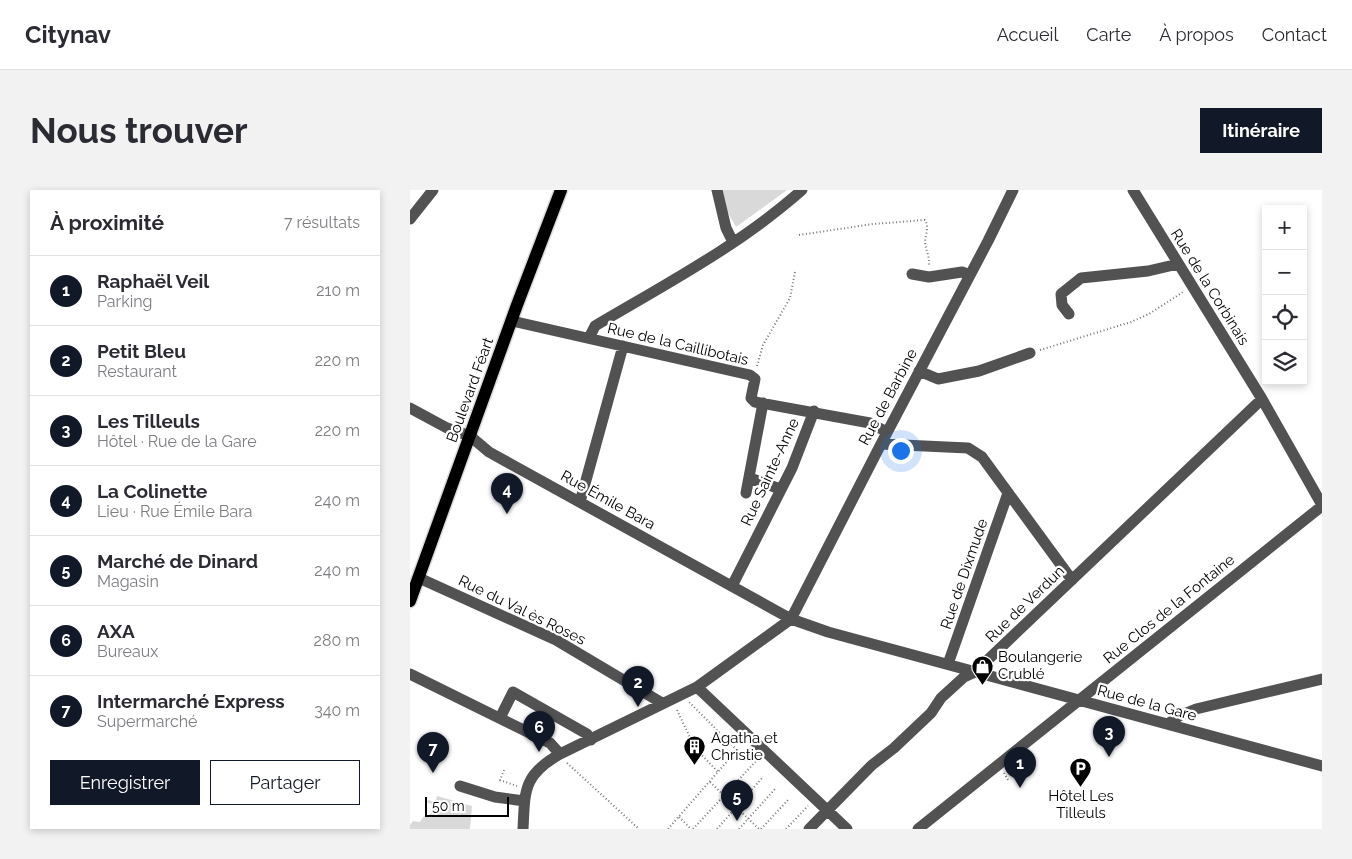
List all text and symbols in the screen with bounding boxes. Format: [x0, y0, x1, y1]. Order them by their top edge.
text: Citynav [25, 20, 111, 49]
text: Accueil [997, 24, 1058, 45]
text: Carte [1086, 24, 1131, 45]
text: À propos [1159, 24, 1234, 45]
text: Contact [1262, 24, 1327, 45]
button: Itinéraire [1200, 108, 1322, 153]
text: Nous trouver [30, 110, 248, 151]
map controls [1262, 205, 1307, 385]
button: + [1262, 205, 1307, 250]
text: À proximité [50, 210, 164, 235]
text: 7 résultats [284, 213, 360, 232]
street label: Rue de la Corbinais [1167, 226, 1253, 348]
button: − [1262, 250, 1307, 295]
text: Raphaël Veil [97, 270, 209, 292]
text: 1 [62, 281, 70, 300]
text: 210 m [316, 281, 360, 300]
text: Parking [97, 292, 152, 311]
button: locate [1262, 295, 1307, 340]
street label: Rue de la Caillibotais [606, 319, 750, 369]
street label: Boulevard Féart [443, 335, 497, 445]
text: Petit Bleu [97, 340, 186, 362]
button: layers [1262, 340, 1307, 385]
street label: Rue de Barbine [855, 346, 921, 448]
text: 2 [61, 351, 71, 370]
text: 220 m [315, 351, 360, 370]
text: Restaurant [97, 362, 177, 381]
text: Les Tilleuls [97, 410, 200, 432]
street label: Rue Sainte-Anne [737, 415, 803, 529]
text: 3 [62, 421, 70, 440]
text: 220 m [315, 421, 360, 440]
text: Hôtel · Rue de la Gare [97, 432, 257, 451]
your location [888, 438, 914, 464]
street label: Rue Émile Bara [557, 467, 659, 533]
pin: 4 [491, 473, 523, 514]
text: La Colinette [97, 480, 208, 502]
text: 4 [61, 491, 71, 510]
text: 240 m [314, 491, 360, 510]
text: Lieu · Rue Émile Bara [97, 502, 253, 521]
street label: Rue de Dixmude [937, 516, 991, 632]
text: Marché de Dinard [97, 550, 258, 572]
street label: Rue Clos de la Fontaine [1100, 550, 1238, 667]
text: 5 [62, 561, 70, 580]
text: 240 m [314, 561, 360, 580]
street label: Rue de Verdun [982, 562, 1068, 646]
street label: Rue du Val ès Roses [455, 571, 589, 649]
text: Magasin [97, 572, 159, 591]
text: AXA [97, 620, 135, 642]
text: 6 [61, 631, 71, 650]
text: 280 m [314, 631, 360, 650]
text: Bureaux [97, 642, 158, 661]
place label: Boulangerie Crublé [998, 648, 1082, 683]
shop icon: Boulangerie Crublé [970, 654, 994, 685]
pin: 2 [622, 666, 654, 707]
street label: Rue de la Gare [1095, 681, 1199, 725]
text: Intermarché Express [97, 690, 285, 712]
text: 7 [62, 701, 70, 720]
text: 340 m [314, 701, 360, 720]
pin: 6 [523, 711, 555, 752]
text: Supermarché [97, 712, 197, 731]
pin: 3 [1093, 716, 1125, 757]
place label: Agatha et Christie [711, 729, 778, 764]
pin: 7 [417, 732, 449, 773]
building icon: Agatha et Christie [683, 735, 707, 766]
pin: 1 [1004, 747, 1036, 788]
parking icon: Hôtel Les Tilleuls [1069, 756, 1093, 787]
button: Enregistrer [50, 760, 200, 805]
button: Partager [210, 760, 360, 805]
pin: 5 [721, 780, 753, 821]
place label: Hôtel Les Tilleuls [1048, 787, 1114, 822]
scale bar [425, 794, 509, 817]
text: 50 m [432, 798, 465, 814]

